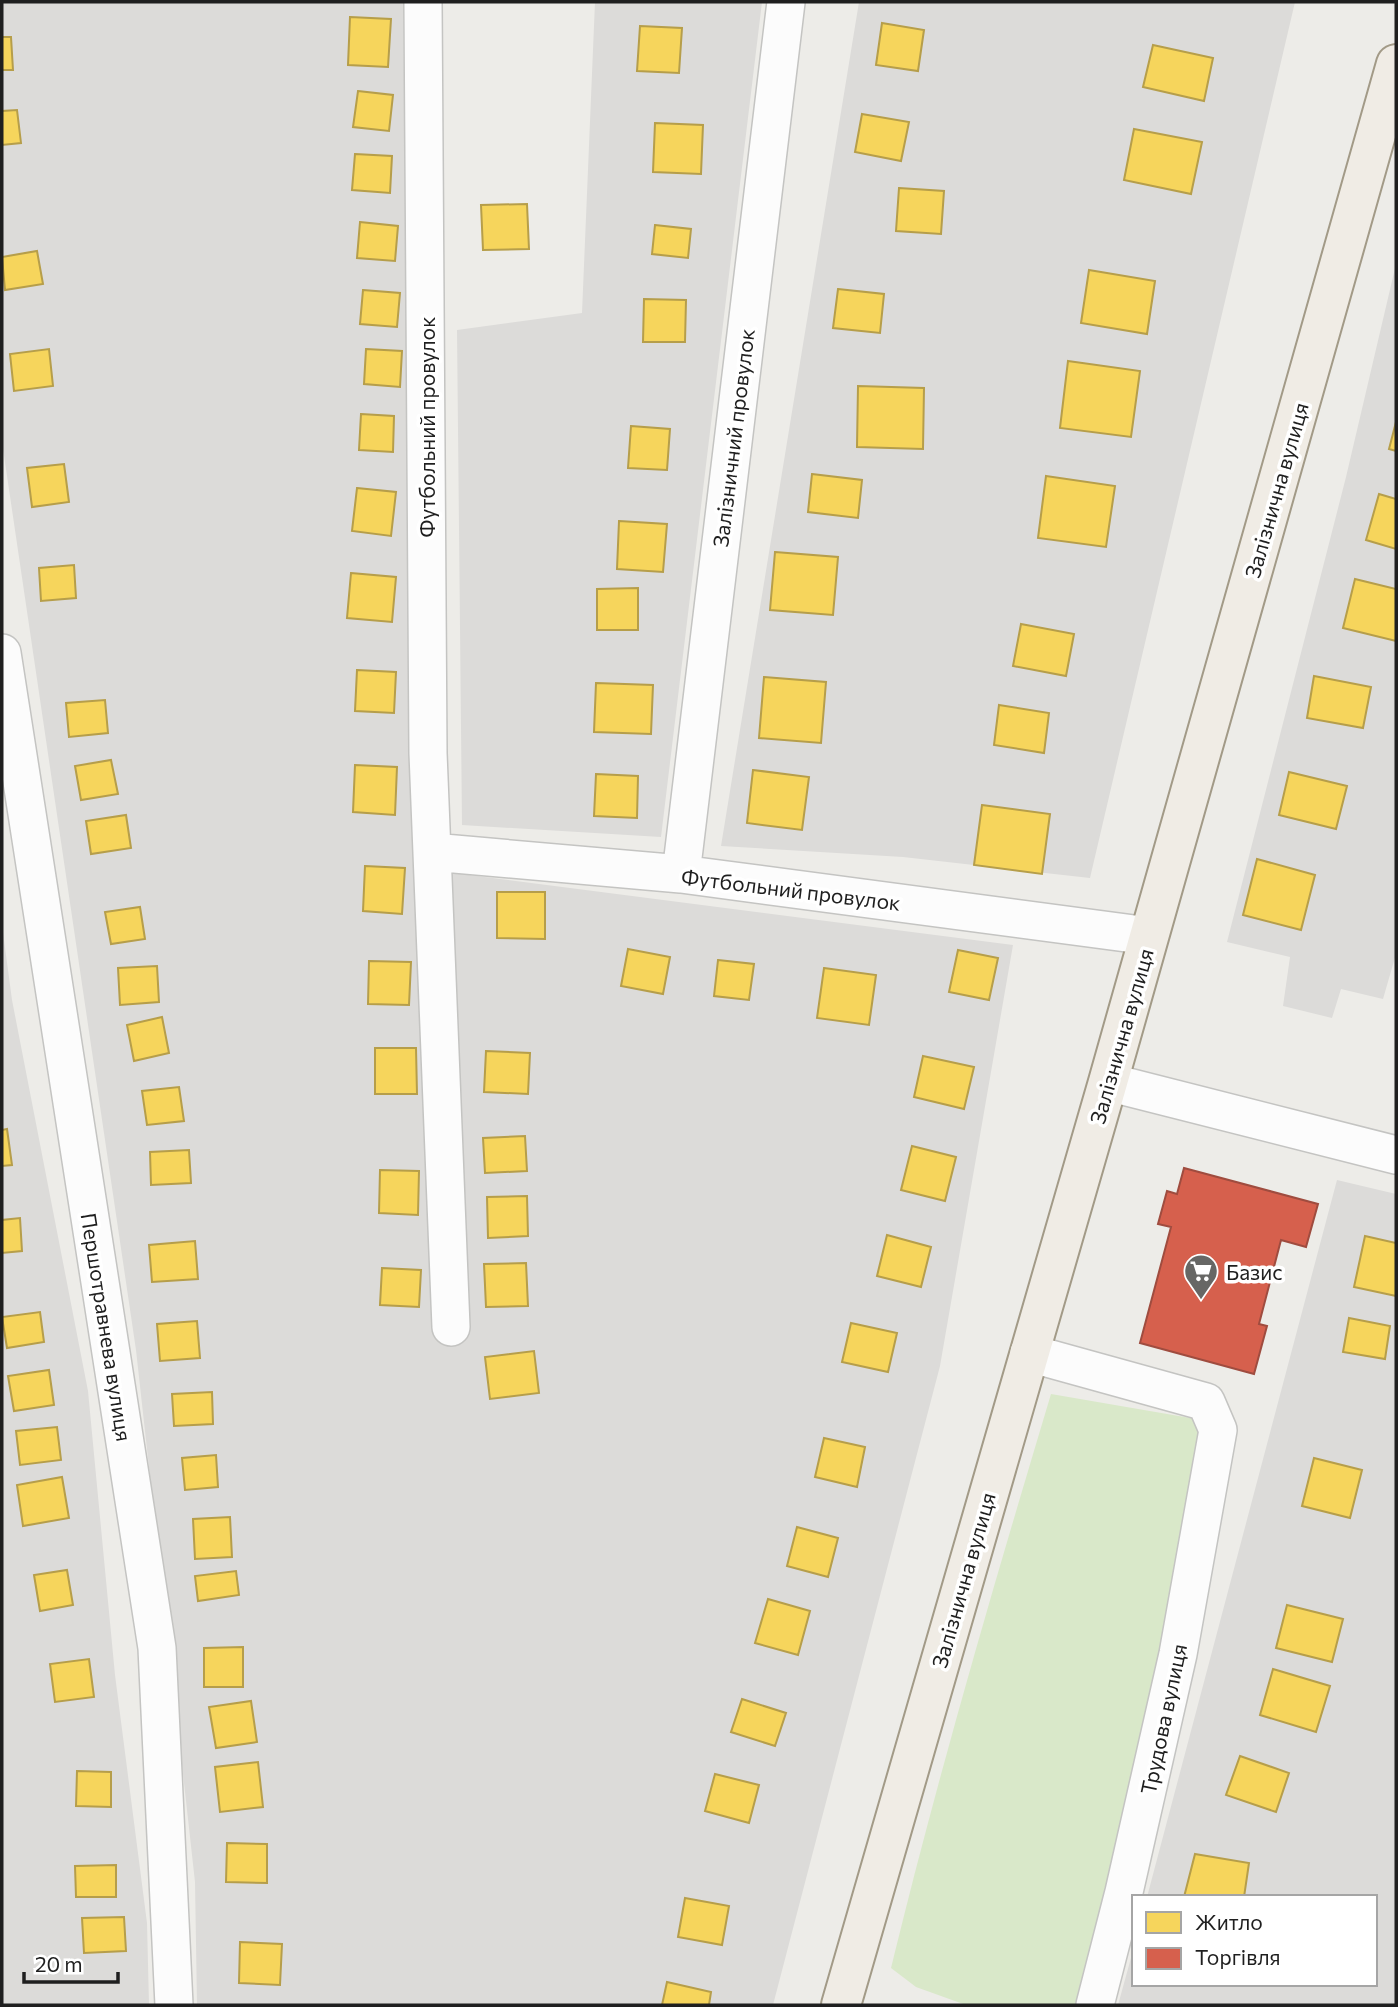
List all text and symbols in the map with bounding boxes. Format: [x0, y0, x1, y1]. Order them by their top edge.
street label: Футбольний провулок [414, 317, 439, 537]
street label: Залізничний провулок [707, 327, 759, 549]
street label: Залізнична вулиця [1239, 399, 1313, 581]
street label: Футбольний провулок [680, 863, 902, 915]
street label: Залізнична вулиця [1084, 945, 1158, 1127]
street label: Першотравнева вулиця [77, 1211, 137, 1443]
supermarket icon: Базис [1182, 1252, 1220, 1301]
place label: Базис [1226, 1259, 1283, 1284]
street label: Залізнична вулиця [926, 1489, 1000, 1671]
street label: Трудова вулиця [1135, 1641, 1191, 1797]
legend [1132, 1895, 1377, 1986]
text: Житло [1195, 1909, 1263, 1934]
scale bar [24, 1940, 119, 1984]
text: Торгівля [1195, 1944, 1281, 1969]
text: 20 m [35, 1951, 83, 1976]

